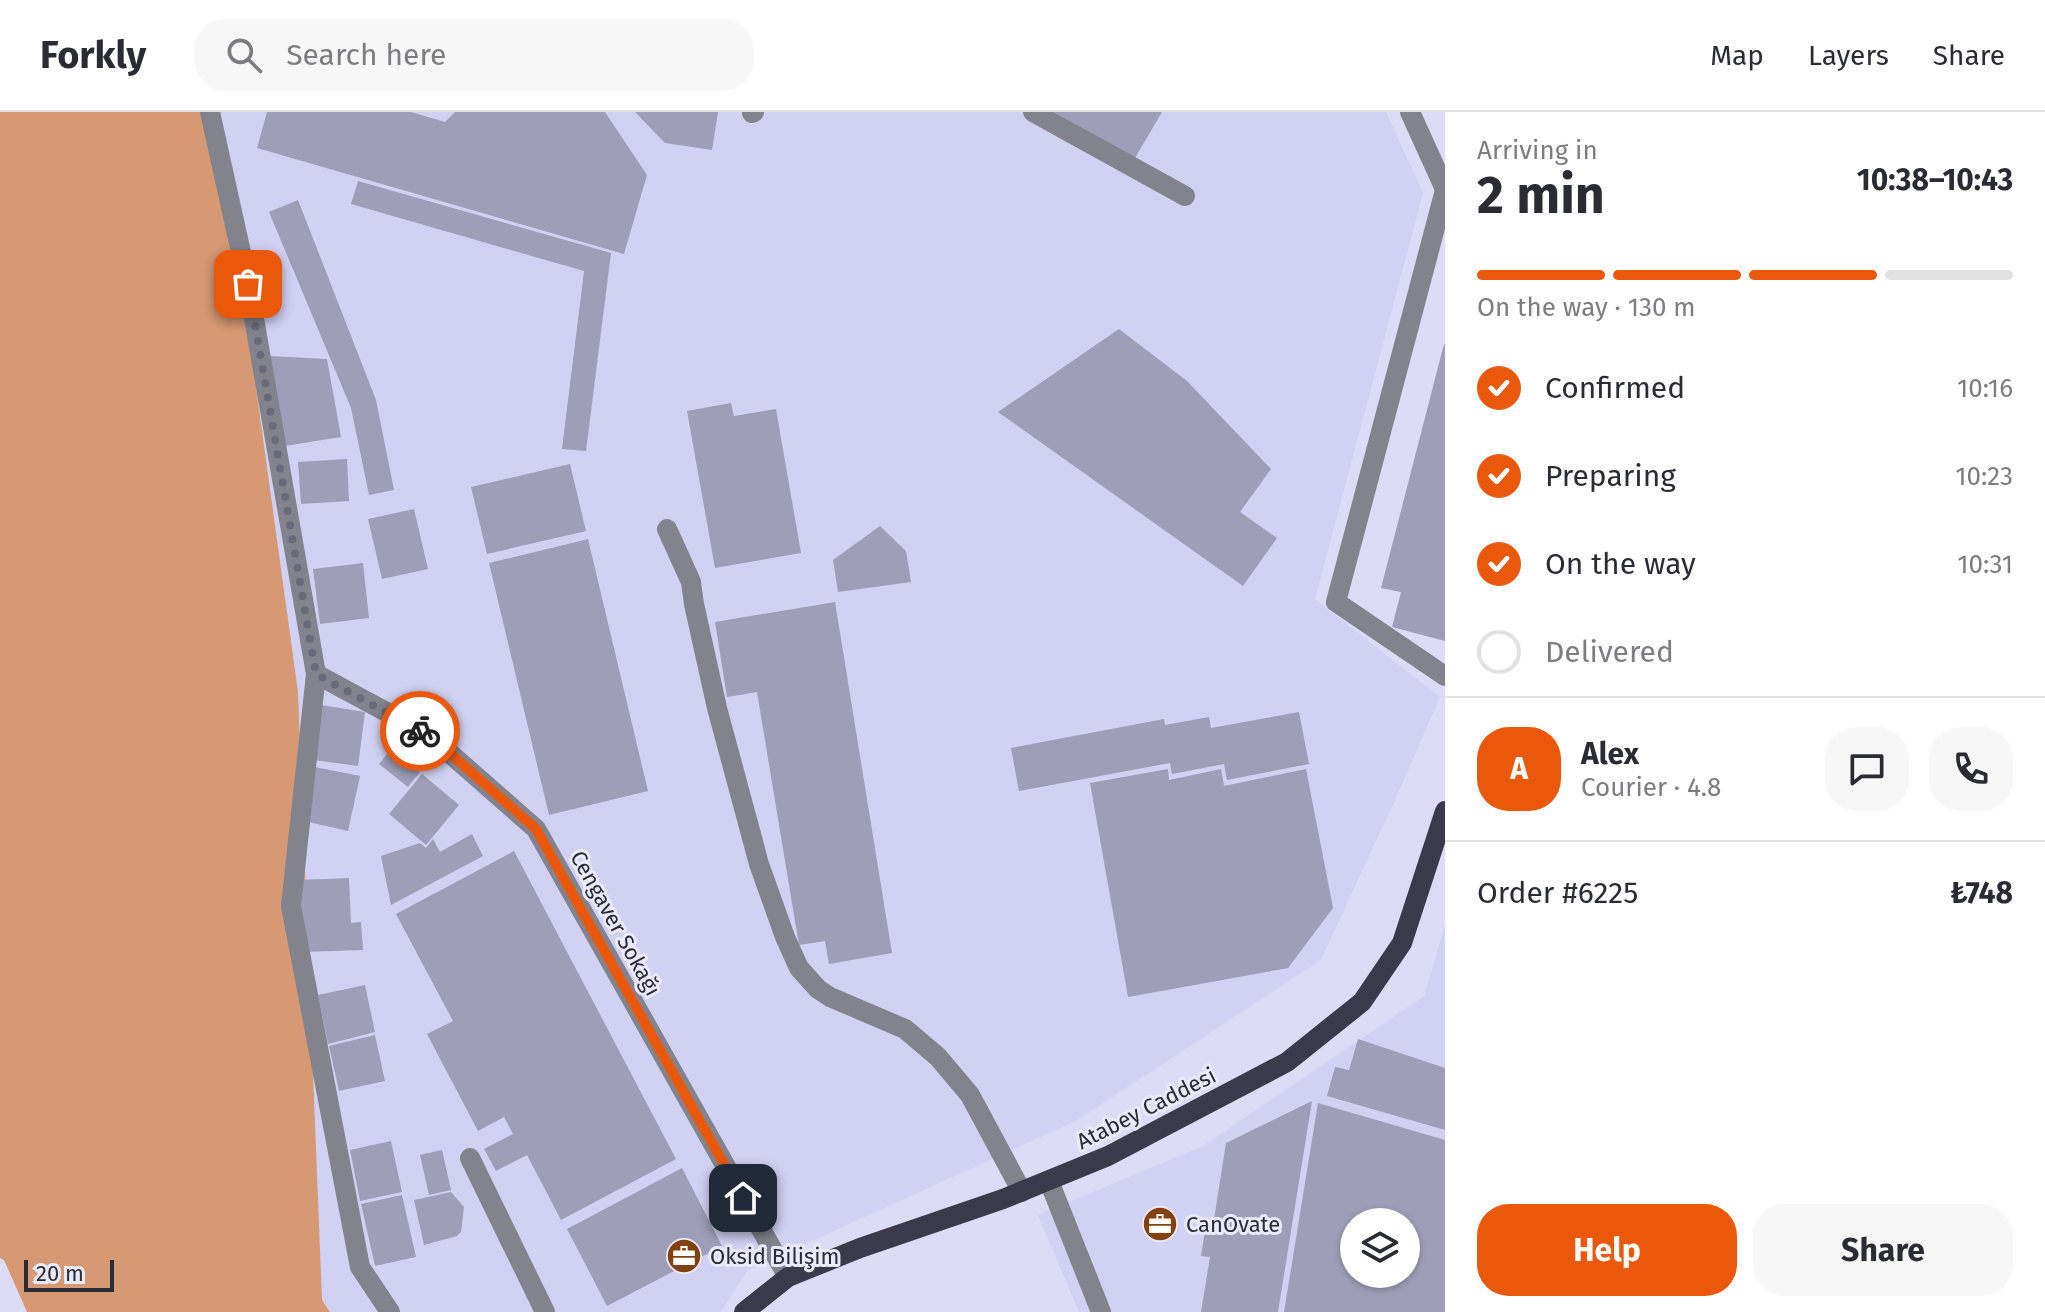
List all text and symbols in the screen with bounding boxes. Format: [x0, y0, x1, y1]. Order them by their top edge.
search box [194, 19, 754, 91]
text: Forkly [40, 32, 146, 78]
icon: search [222, 33, 266, 77]
text: Search here [286, 37, 446, 73]
text: Map [1710, 39, 1764, 72]
text: Layers [1808, 39, 1889, 72]
text: Share [1933, 39, 2005, 72]
text: Arriving in [1477, 135, 1598, 166]
text: 10:38–10:43 [1857, 162, 2013, 198]
text: 2 min [1477, 164, 1605, 227]
pin [214, 250, 282, 318]
icon: bag [226, 262, 270, 306]
text: On the way · 130 m [1477, 292, 1696, 323]
icon: check [1477, 366, 1521, 410]
text: Confirmed [1545, 370, 1685, 406]
text: 10:16 [1957, 373, 2013, 404]
icon: check [1477, 454, 1521, 498]
text: Preparing [1545, 458, 1676, 494]
text: 10:23 [1955, 461, 2013, 492]
icon: check [1477, 542, 1521, 586]
text: On the way [1545, 546, 1696, 582]
text: 10:31 [1957, 549, 2013, 580]
text: Delivered [1545, 634, 1674, 670]
courier [380, 691, 460, 771]
icon: bike [398, 709, 442, 753]
button: chat [1825, 727, 1909, 811]
button: phone [1929, 727, 2013, 811]
text: Alex [1581, 736, 1639, 772]
text: A [1510, 751, 1528, 787]
text: Courier · 4.8 [1581, 772, 1721, 803]
street label: Cengaver Sokağı [565, 846, 667, 1000]
text: Order #6225 [1477, 875, 1638, 911]
text: ₺748 [1950, 875, 2013, 911]
street label: Atabey Caddesi [1072, 1062, 1220, 1155]
pin [709, 1164, 777, 1232]
icon: home [721, 1176, 765, 1220]
button: Help [1477, 1204, 1737, 1296]
button: Share [1753, 1204, 2013, 1296]
office icon: CanOvate [1141, 1205, 1179, 1243]
map controls [1340, 1208, 1420, 1288]
button: layers [1340, 1208, 1420, 1288]
place label: CanOvate [1186, 1211, 1280, 1238]
office icon: Oksid Bilişim [665, 1237, 703, 1275]
place label: Oksid Bilişim [710, 1243, 839, 1270]
scale bar [24, 1256, 114, 1292]
text: 20 m [36, 1260, 84, 1287]

